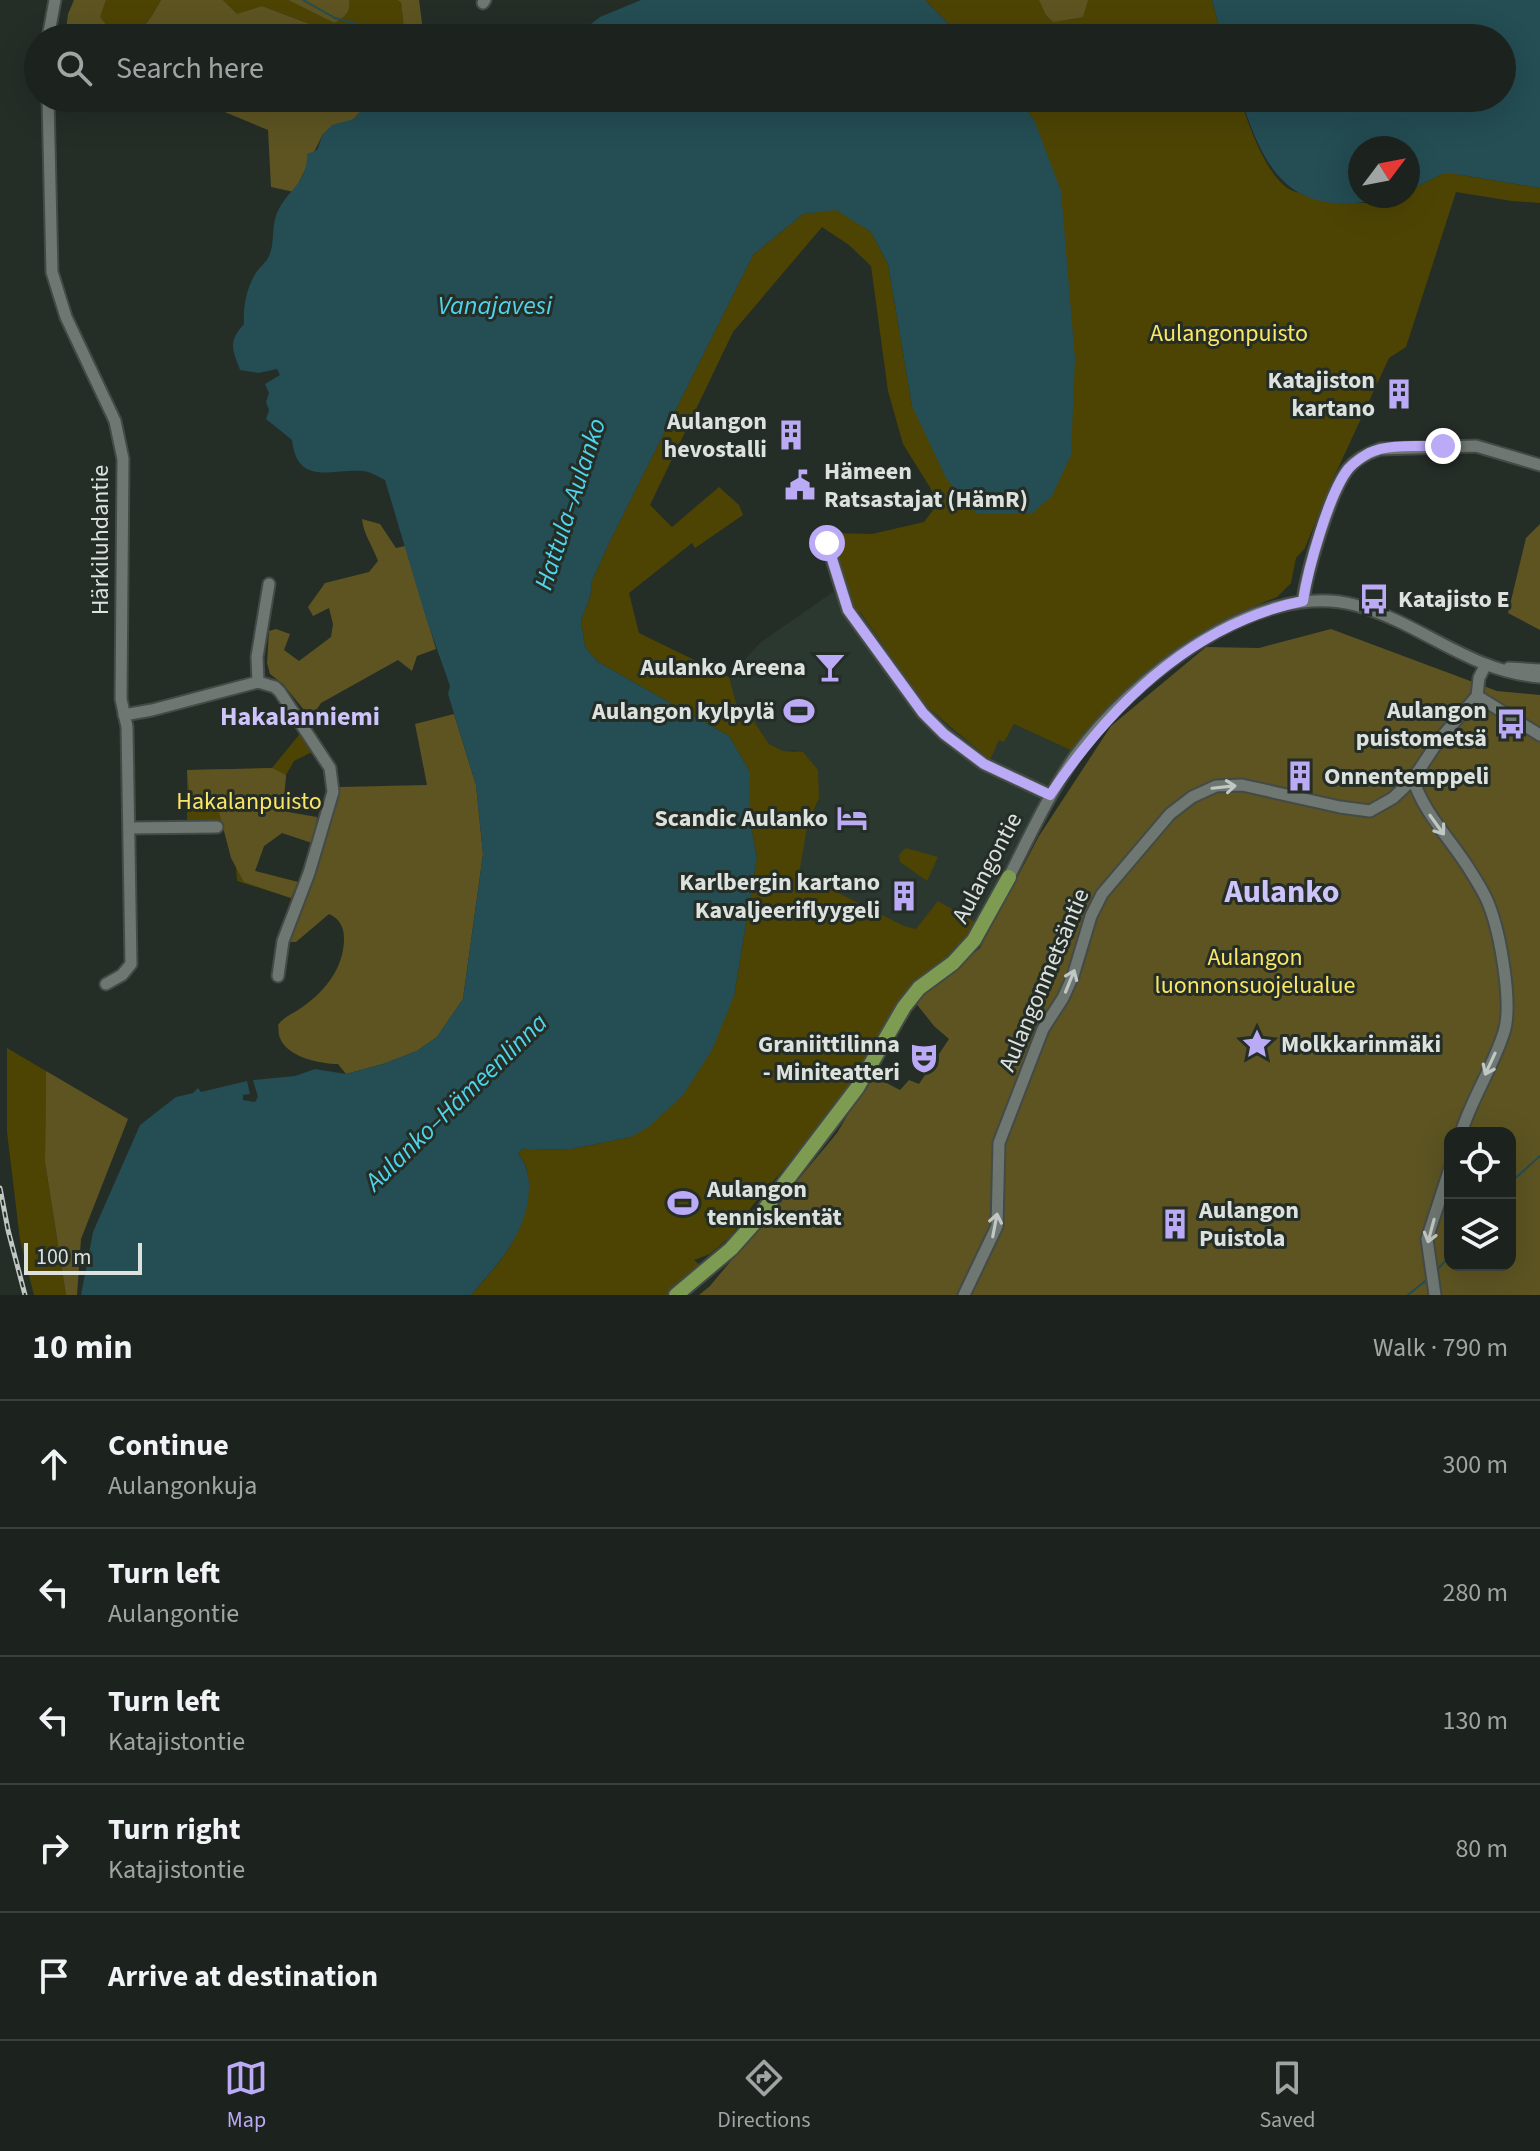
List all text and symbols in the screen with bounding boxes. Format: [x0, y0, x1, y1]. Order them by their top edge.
search box [24, 24, 1516, 112]
icon: search [52, 46, 96, 90]
text: Search here [116, 47, 264, 90]
north arrow [1348, 136, 1420, 208]
water label: Vanajavesi [438, 287, 553, 324]
park label: Aulangonpuisto [1150, 316, 1308, 351]
place label: Katajiston kartano [1267, 363, 1375, 426]
building icon: Katajiston kartano [1382, 377, 1416, 411]
place label: Aulangon hevostalli [664, 404, 767, 467]
water label: Hattula–Aulanko [525, 413, 615, 595]
building icon: Aulangon hevostalli [774, 418, 808, 452]
route end [1425, 428, 1461, 464]
place label: Hämeen Ratsastajat (HämR) [824, 454, 1028, 517]
street label: Härkiluhdantie [83, 465, 118, 615]
public building icon: Hämeen Ratsastajat (HämR) [783, 468, 817, 502]
route start [809, 525, 845, 561]
bus stop icon: Katajisto E [1357, 582, 1391, 616]
place label: Katajisto E [1398, 582, 1510, 617]
place label: Aulanko Areena [640, 650, 806, 685]
bar icon: Aulanko Areena [813, 650, 847, 684]
place label: Aulangon puistometsä [1356, 693, 1487, 756]
place label: Aulangon kylpylä [591, 694, 775, 729]
sports icon: Aulangon kylpylä [782, 694, 816, 728]
district label: Hakalanniemi [220, 698, 380, 735]
bus stop icon: Aulangon puistometsä [1494, 707, 1528, 741]
building icon: Onnentemppeli [1283, 759, 1317, 793]
place label: Onnentemppeli [1324, 759, 1489, 794]
one-way arrow [1210, 779, 1237, 794]
park label: Hakalanpuisto [176, 784, 322, 819]
place label: Scandic Aulanko [655, 801, 828, 836]
hotel icon: Scandic Aulanko [835, 801, 869, 835]
street label: Aulangontie [943, 806, 1031, 930]
one-way arrow [1428, 814, 1445, 835]
place label: Karlbergin kartano Kavaljeeriflyygeli [679, 865, 880, 928]
district label: Aulanko [1223, 869, 1340, 915]
building icon: Karlbergin kartano Kavaljeeriflyygeli [887, 879, 921, 913]
street label: Aulangonmetsäntie [990, 883, 1098, 1077]
park label: Aulangon luonnonsuojelualue [1155, 940, 1355, 1003]
one-way arrow [1064, 969, 1079, 994]
water label: Aulanko–Hämeenlinna [355, 1005, 556, 1201]
place label: Graniittilinna - Miniteatteri [758, 1027, 900, 1090]
place icon: Molkkarinmäki [1240, 1027, 1274, 1061]
place label: Molkkarinmäki [1281, 1027, 1441, 1062]
theatre icon: Graniittilinna - Miniteatteri [907, 1041, 941, 1075]
one-way arrow [1482, 1052, 1497, 1076]
map controls [1444, 1127, 1516, 1271]
button: locate [1444, 1127, 1516, 1199]
place label: Aulangon tenniskentät [706, 1172, 842, 1235]
sports icon: Aulangon tenniskentät [666, 1186, 700, 1220]
place label: Aulangon Puistola [1198, 1193, 1299, 1256]
button: layers [1444, 1199, 1516, 1271]
building icon: Aulangon Puistola [1158, 1207, 1192, 1241]
one-way arrow [989, 1212, 1004, 1238]
one-way arrow [1423, 1217, 1438, 1243]
scale bar [24, 1239, 142, 1275]
text: 100 m [36, 1241, 91, 1273]
text: 10 min [32, 1323, 133, 1372]
text: Walk · 790 m [1373, 1329, 1508, 1366]
text: Continue [108, 1424, 229, 1467]
icon: ahead [32, 1442, 76, 1486]
text: 300 m [1442, 1446, 1508, 1483]
text: Aulangonkuja [108, 1467, 257, 1504]
text: Turn left [108, 1552, 220, 1595]
icon: left [32, 1570, 76, 1614]
text: 280 m [1442, 1574, 1508, 1611]
text: Aulangontie [108, 1595, 239, 1632]
text: Turn left [108, 1680, 220, 1723]
icon: left [32, 1698, 76, 1742]
text: 130 m [1442, 1702, 1508, 1739]
text: Katajistontie [108, 1723, 245, 1760]
text: Turn right [108, 1808, 240, 1851]
icon: right [32, 1826, 76, 1870]
text: 80 m [1455, 1830, 1508, 1867]
text: Katajistontie [108, 1851, 245, 1888]
icon: arrive [32, 1954, 76, 1998]
text: Arrive at destination [108, 1955, 378, 1998]
tab: Map [224, 2056, 268, 2136]
tab: Directions [717, 2056, 810, 2136]
tab: Saved [1259, 2056, 1316, 2136]

